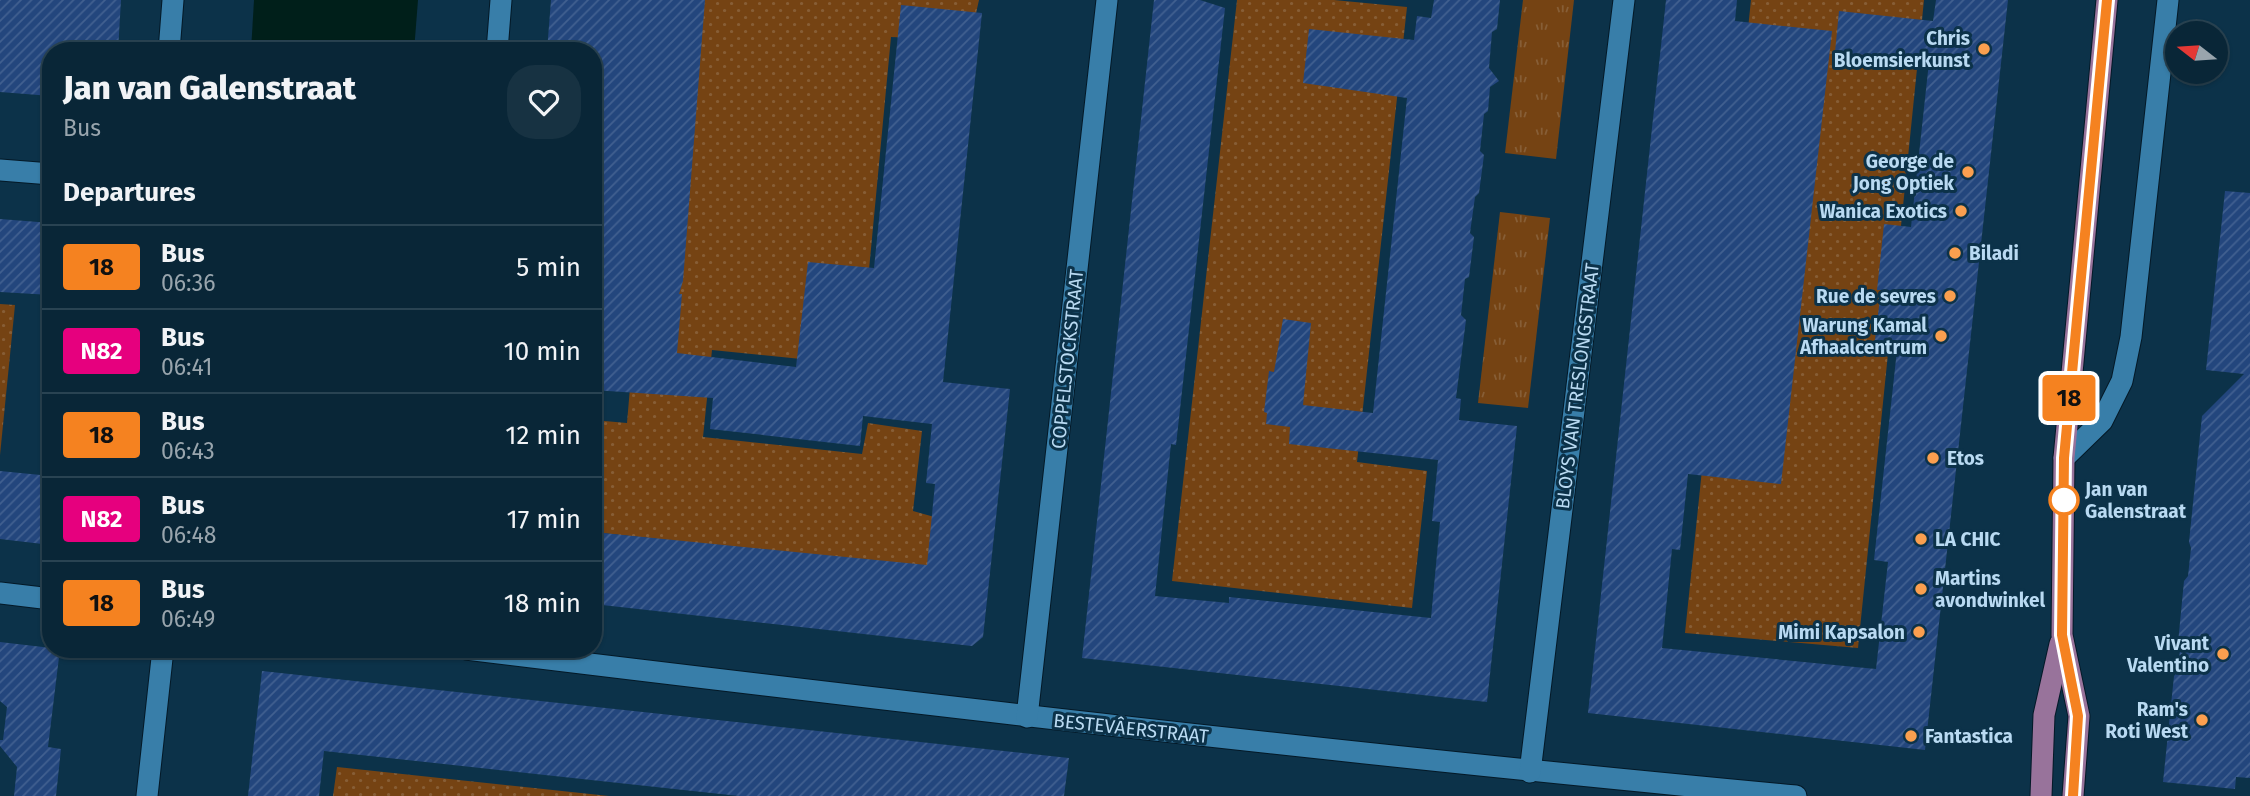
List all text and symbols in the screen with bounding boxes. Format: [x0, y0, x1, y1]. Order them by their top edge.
north arrow [2165, 21, 2228, 84]
map controls [2165, 21, 2228, 84]
place label: Chris Bloemsierkunst [1834, 27, 1971, 72]
marker: Chris Bloemsierkunst [1976, 41, 1992, 57]
button: heart [507, 65, 581, 139]
text: Jan van Galenstraat [63, 68, 356, 108]
text: Bus [63, 114, 101, 142]
place label: George de Jong Optiek [1852, 150, 1955, 195]
marker: George de Jong Optiek [1960, 164, 1976, 180]
text: Departures [63, 177, 196, 208]
place label: Wanica Exotics [1819, 200, 1947, 223]
marker: Wanica Exotics [1953, 203, 1969, 219]
text: Bus [161, 238, 204, 269]
place label: Biladi [1969, 242, 2019, 265]
marker: Biladi [1947, 245, 1963, 261]
text: 5 min [516, 252, 581, 283]
text: 18 [89, 253, 114, 281]
street label: BLOYS VAN TRESLONGSTRAAT [1551, 262, 1604, 510]
street label: COPPELSTOCKSTRAAT [1047, 268, 1088, 450]
text: 06:36 [161, 269, 216, 297]
place label: Rue de sevres [1816, 285, 1936, 308]
marker: Rue de sevres [1942, 288, 1958, 304]
place label: Warung Kamal Afhaalcentrum [1799, 314, 1927, 359]
text: Bus [161, 322, 204, 353]
marker: Warung Kamal Afhaalcentrum [1933, 328, 1949, 344]
text: 10 min [503, 336, 581, 367]
text: N82 [80, 337, 123, 365]
text: 06:41 [161, 353, 212, 381]
line badge: 18 [2038, 375, 2100, 421]
text: 18 [2056, 384, 2082, 412]
text: Bus [161, 406, 204, 437]
text: 12 min [505, 420, 581, 451]
text: 18 [89, 421, 114, 449]
text: 06:43 [161, 437, 215, 465]
place label: Etos [1947, 447, 1984, 470]
marker: Etos [1925, 450, 1941, 466]
place label: Jan van Galenstraat [2084, 478, 2187, 523]
marker: Jan van Galenstraat [2049, 485, 2079, 515]
text: Bus [161, 490, 204, 521]
text: 17 min [506, 504, 581, 535]
text: N82 [80, 505, 123, 533]
text: 06:48 [161, 521, 216, 549]
place label: LA CHIC [1935, 528, 2001, 551]
marker: LA CHIC [1913, 531, 1929, 547]
place label: Martins avondwinkel [1935, 567, 2045, 612]
text: Bus [161, 574, 204, 605]
marker: Martins avondwinkel [1913, 581, 1929, 597]
text: 18 min [504, 588, 581, 619]
text: 18 [89, 589, 114, 617]
text: 06:49 [161, 605, 215, 633]
place label: Mimi Kapsalon [1778, 621, 1905, 644]
marker: Mimi Kapsalon [1911, 624, 1927, 640]
place label: Vivant Valentino [2126, 632, 2210, 677]
marker: Vivant Valentino [2215, 646, 2231, 662]
place label: Ram's Roti West [2105, 698, 2189, 743]
street label: BESTEVÂERSTRAAT [1052, 709, 1210, 748]
marker: Ram's Roti West [2194, 712, 2210, 728]
place label: Fantastica [1925, 725, 2013, 748]
marker: Fantastica [1903, 728, 1919, 744]

